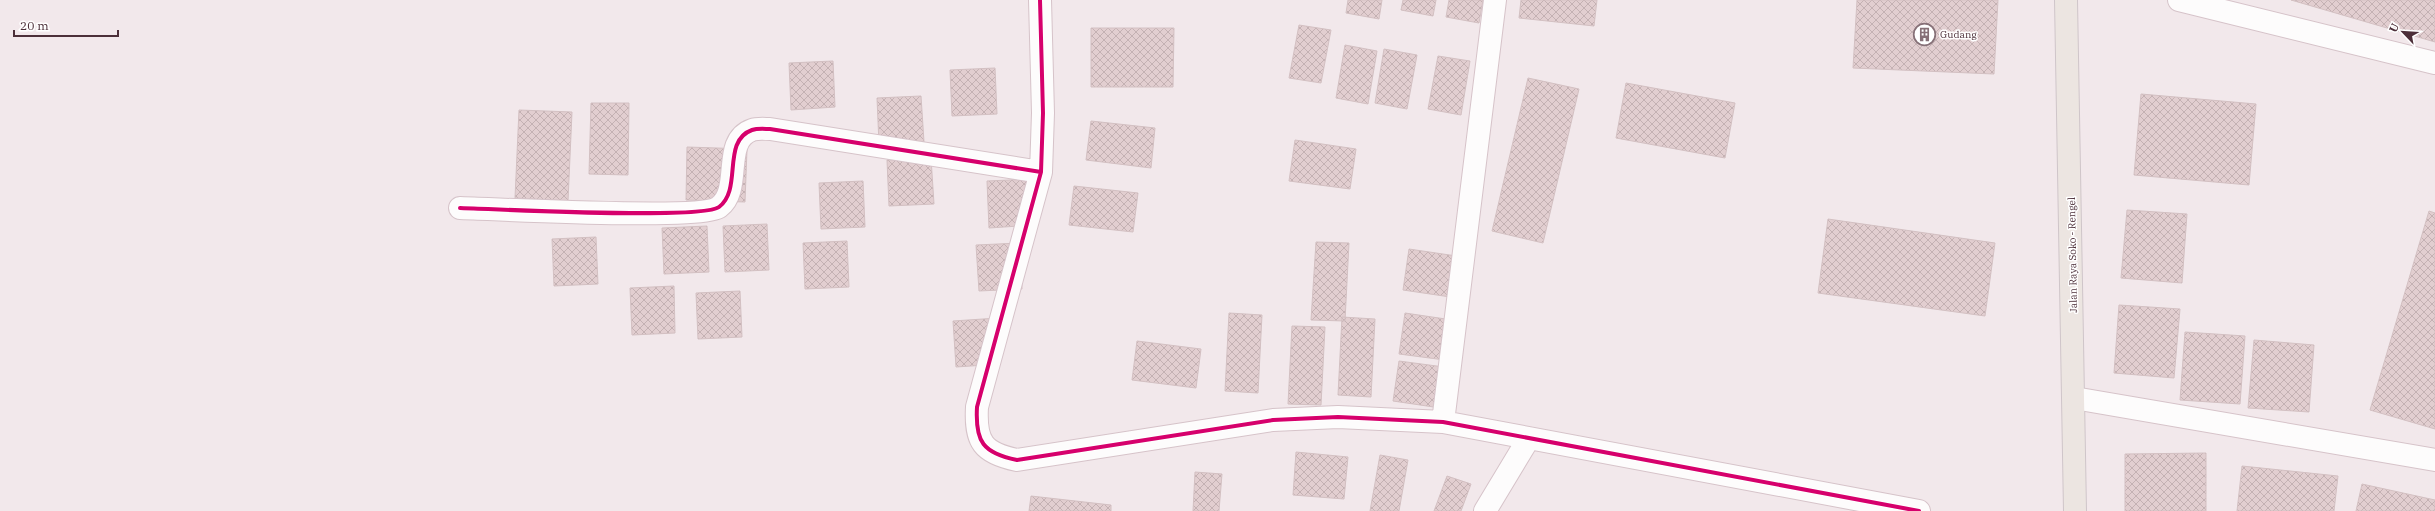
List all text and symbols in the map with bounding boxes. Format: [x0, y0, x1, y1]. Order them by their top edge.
scale bar [14, 12, 118, 38]
north arrow [2383, 12, 2423, 52]
text: 20 m [20, 18, 49, 33]
text: U [2386, 20, 2402, 35]
building icon: Gudang [1912, 21, 1938, 47]
place label: Gudang [1940, 28, 1977, 41]
street label: Jalan Raya Soko - Rengel [2065, 197, 2080, 313]

